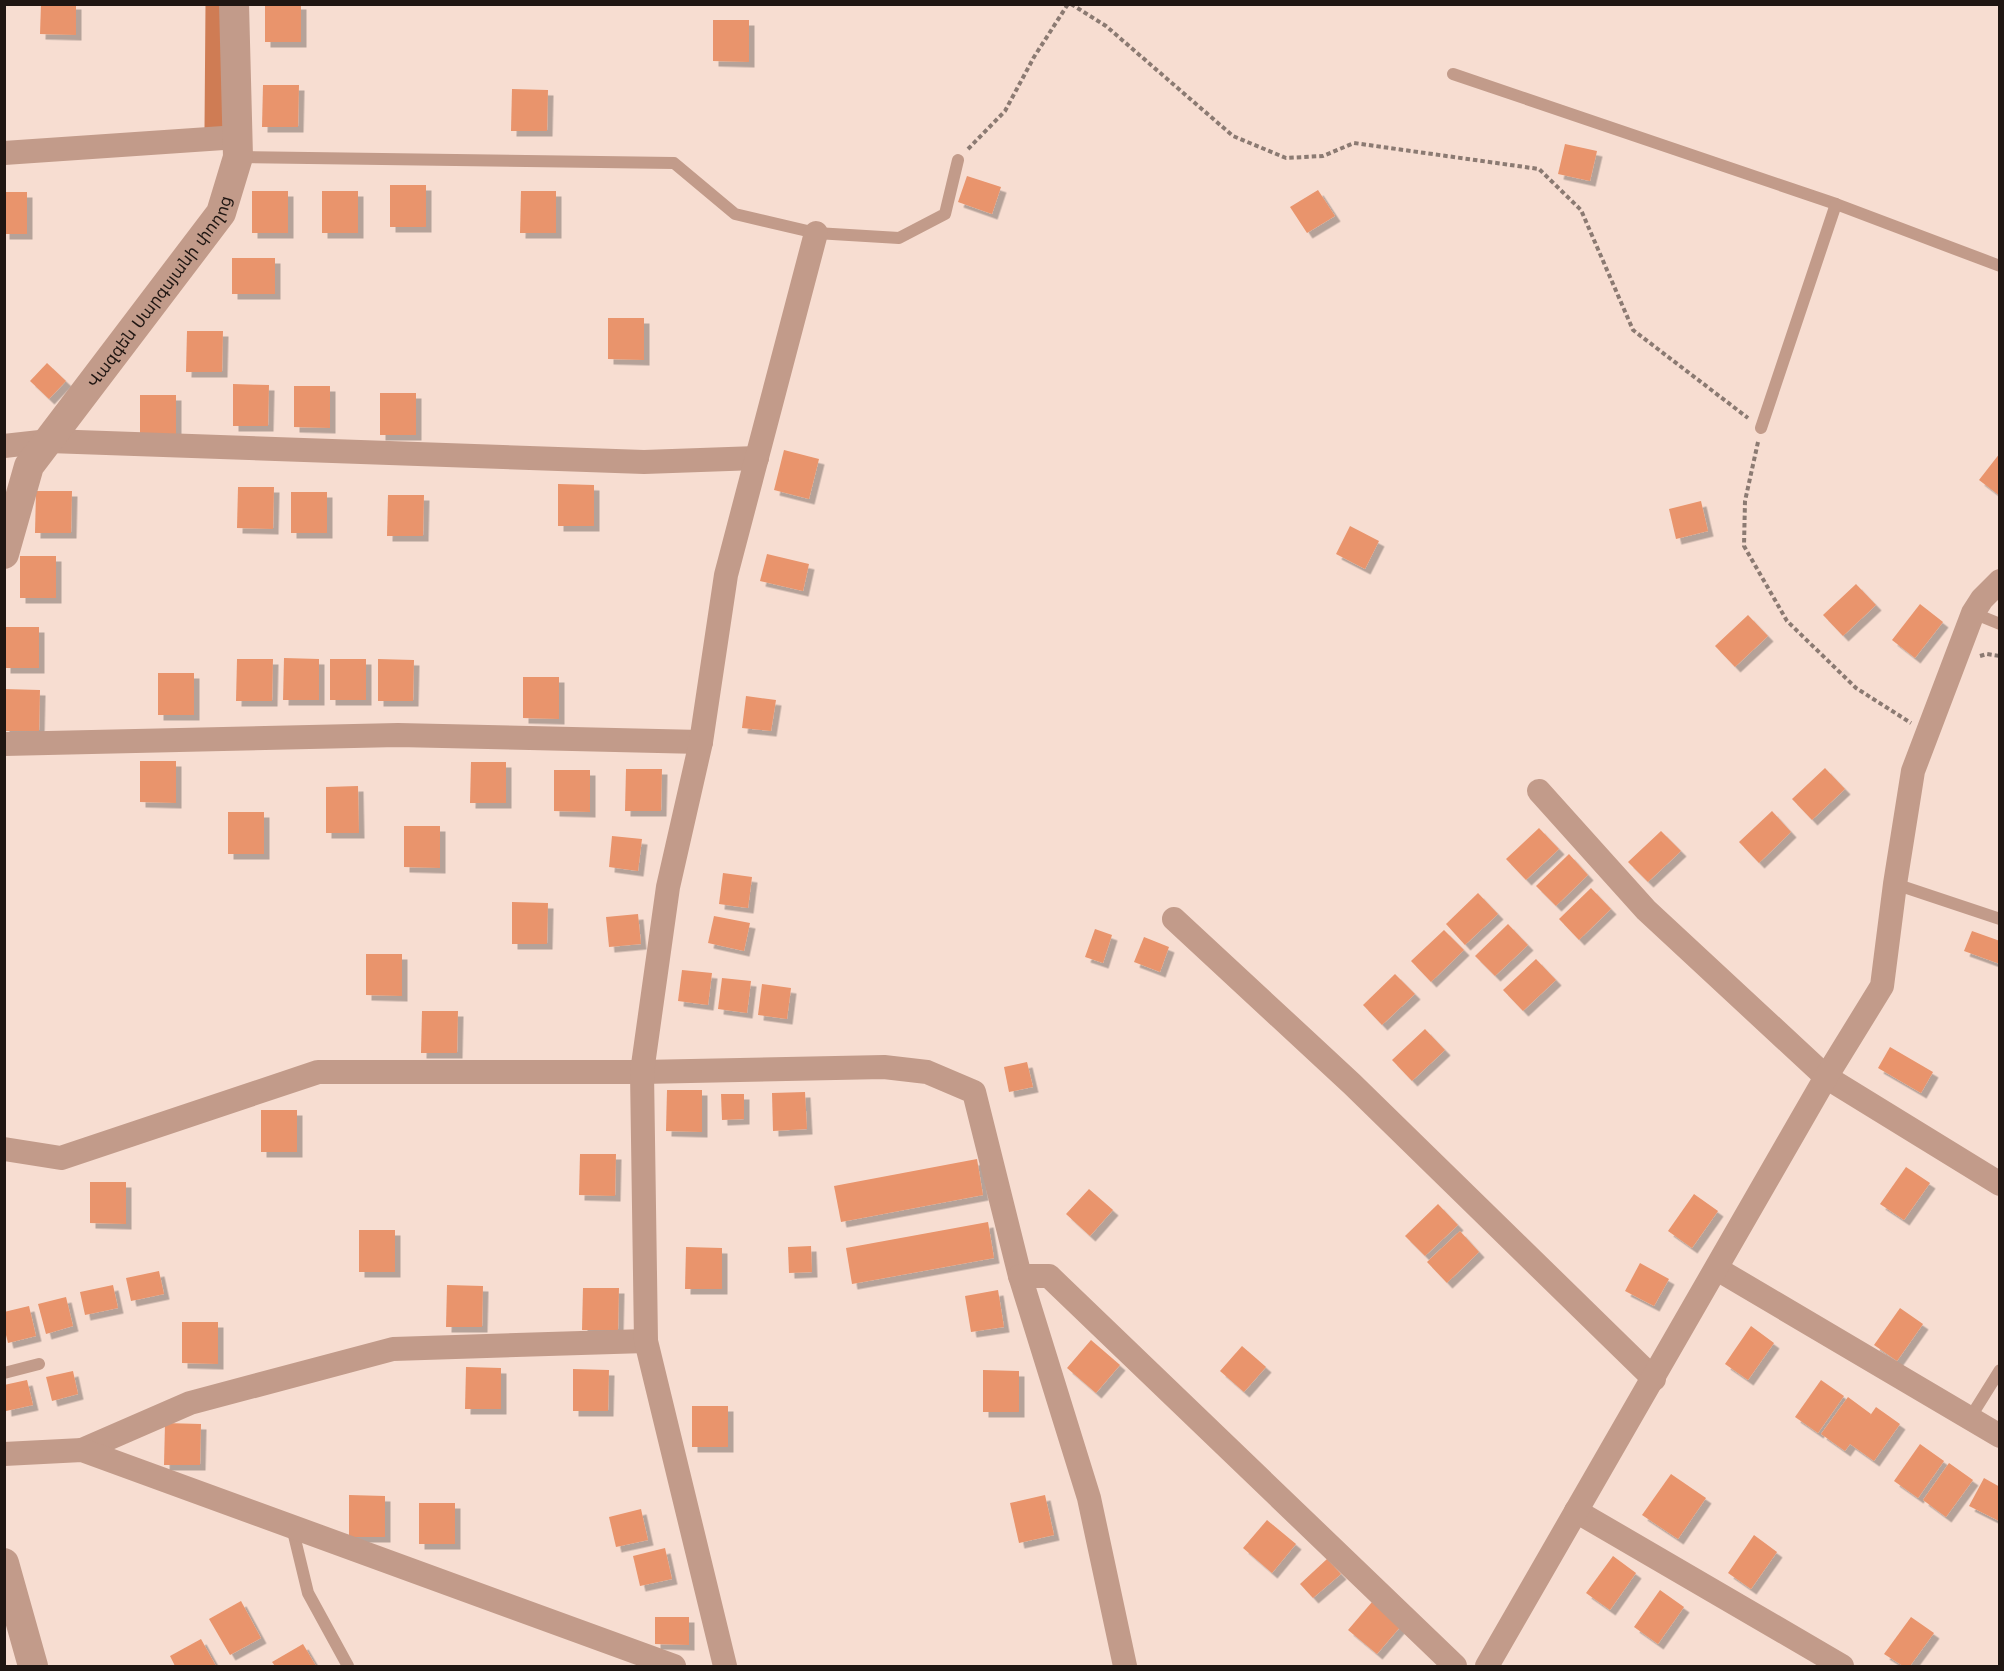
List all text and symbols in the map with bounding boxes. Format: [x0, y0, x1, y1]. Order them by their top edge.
street label: Վազգեն Սարգսյանի փողոց [83, 193, 235, 391]

